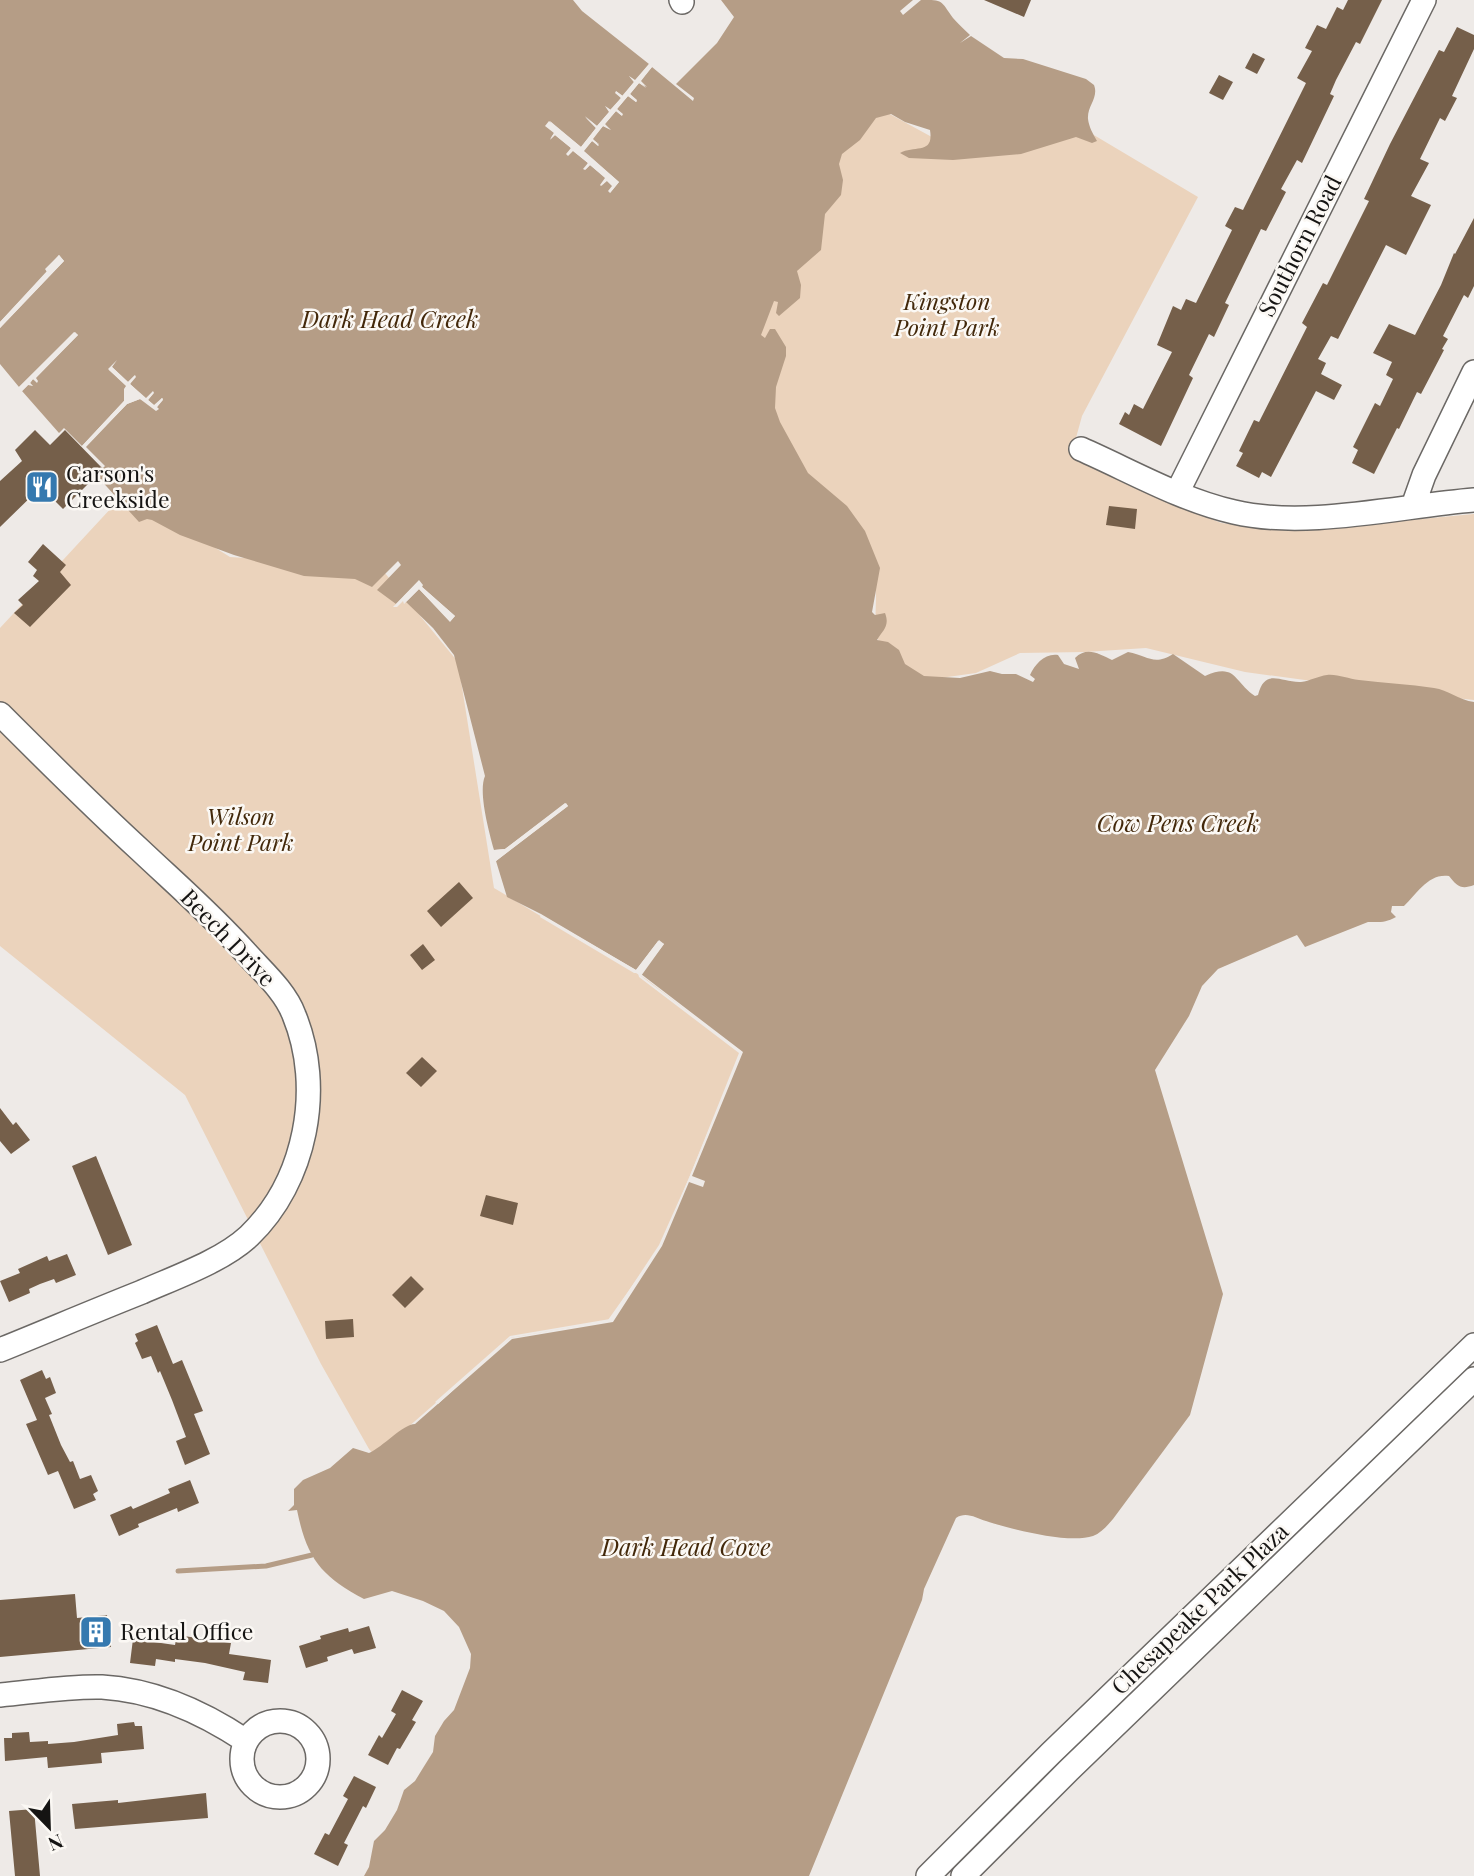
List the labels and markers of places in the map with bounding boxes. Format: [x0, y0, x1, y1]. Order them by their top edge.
place label: Carson's Creekside [66, 457, 170, 514]
restaurant icon: Carson's Creekside [23, 468, 61, 506]
building icon: Rental Office [77, 1613, 115, 1651]
place label: Rental Office [120, 1615, 253, 1646]

